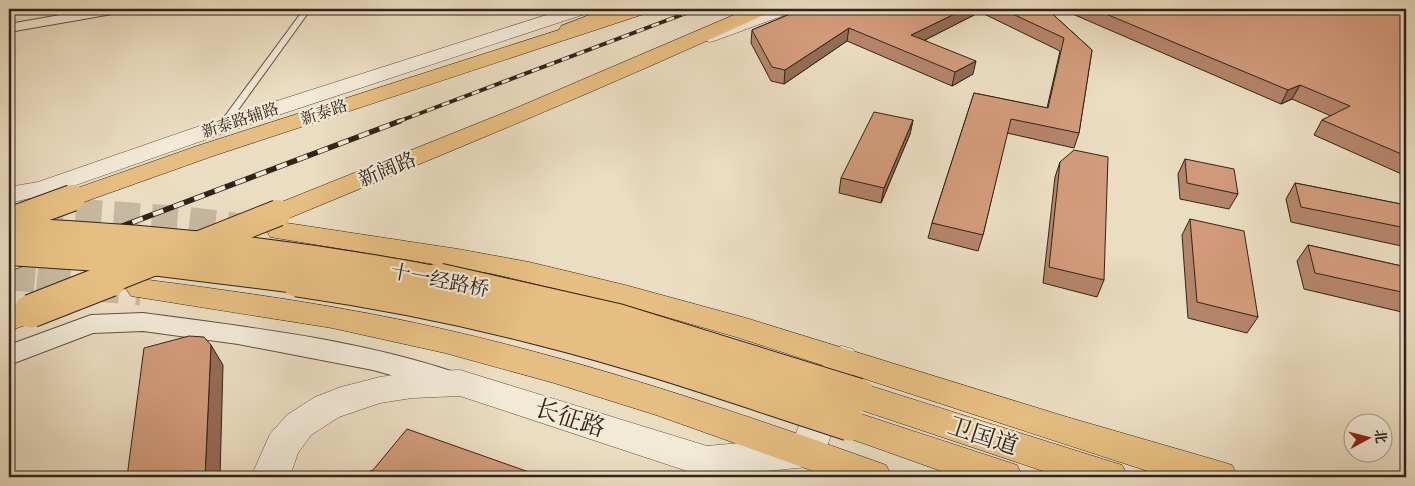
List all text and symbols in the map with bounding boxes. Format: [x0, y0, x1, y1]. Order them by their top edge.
street label: 新泰路 [298, 96, 350, 128]
street label: 新泰路辅路 [199, 99, 281, 141]
street label: 新阔路 [355, 147, 419, 191]
street label: 十一经路桥 [389, 259, 491, 301]
street label: 长征路 [531, 393, 609, 443]
street label: 卫国道 [944, 411, 1022, 461]
north arrow [1342, 414, 1392, 464]
text: 北 [1371, 428, 1390, 444]

